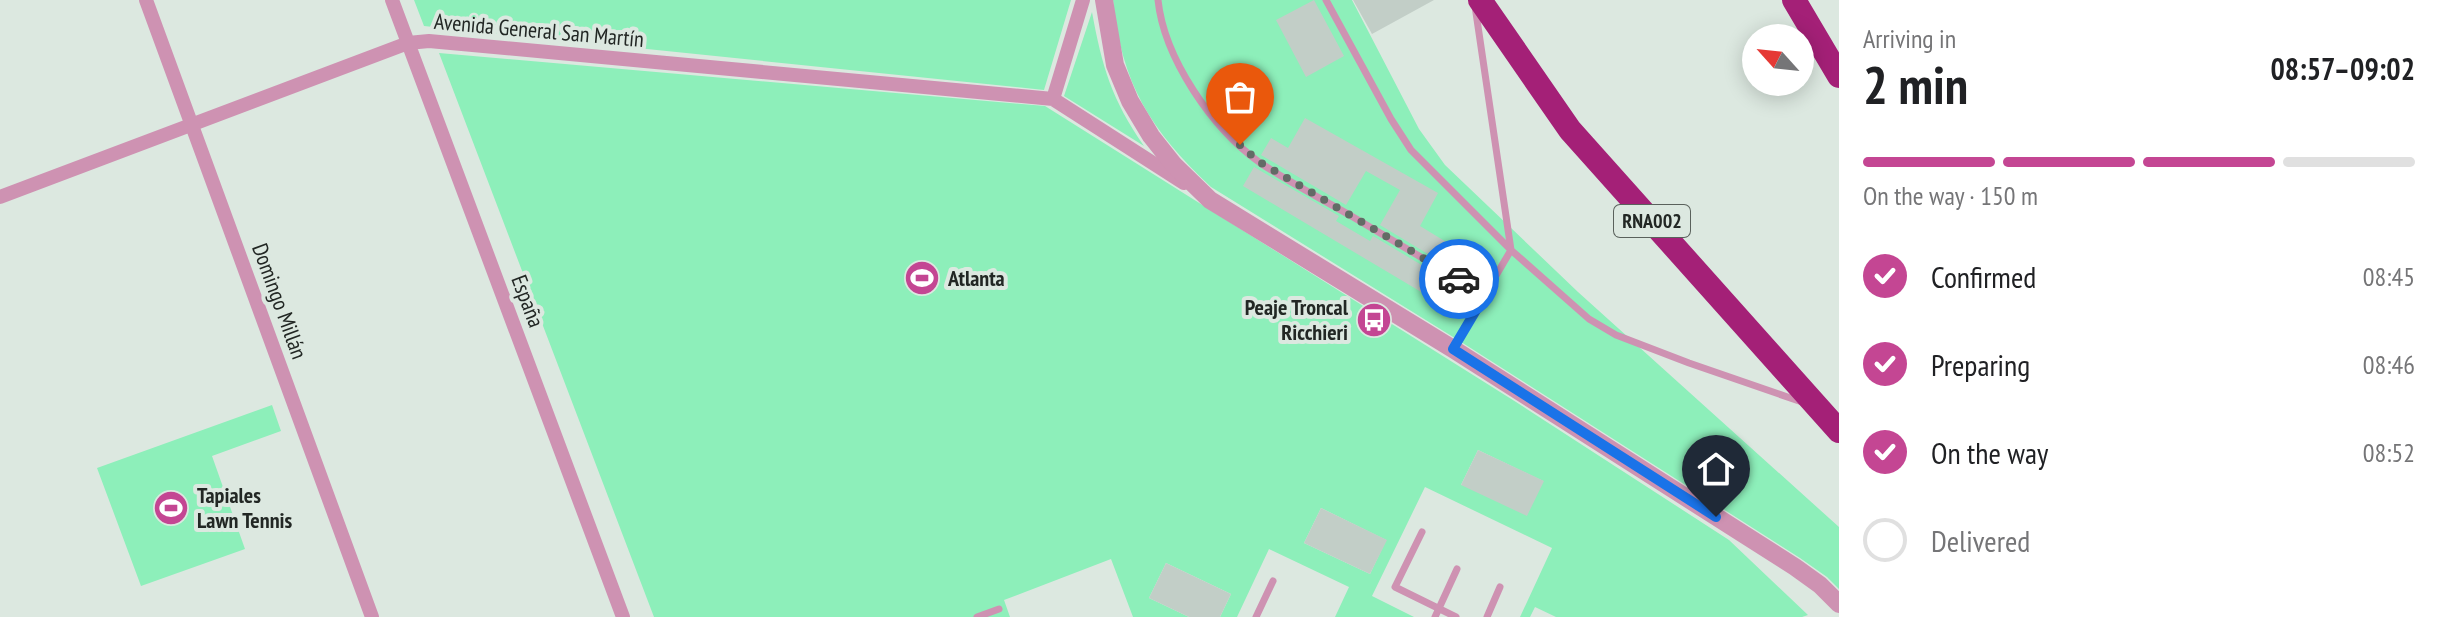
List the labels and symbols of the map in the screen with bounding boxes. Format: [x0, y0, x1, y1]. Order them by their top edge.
street label: Avenida General San Martín [433, 7, 645, 53]
north arrow [1742, 24, 1814, 96]
pin [1206, 63, 1274, 145]
road number: RNA002 [1614, 205, 1690, 237]
street label: Domingo Millán [246, 239, 314, 363]
courier [1419, 239, 1499, 319]
sports icon: Atlanta [903, 259, 941, 297]
place label: Atlanta [947, 264, 1005, 292]
street label: España [505, 271, 551, 331]
place label: Peaje Troncal Ricchieri [1245, 293, 1349, 346]
bus stop icon: Peaje Troncal Ricchieri [1355, 301, 1393, 339]
pin [1682, 435, 1750, 517]
place label: Tapiales Lawn Tennis [197, 481, 292, 534]
sports icon: Tapiales Lawn Tennis [152, 489, 190, 527]

